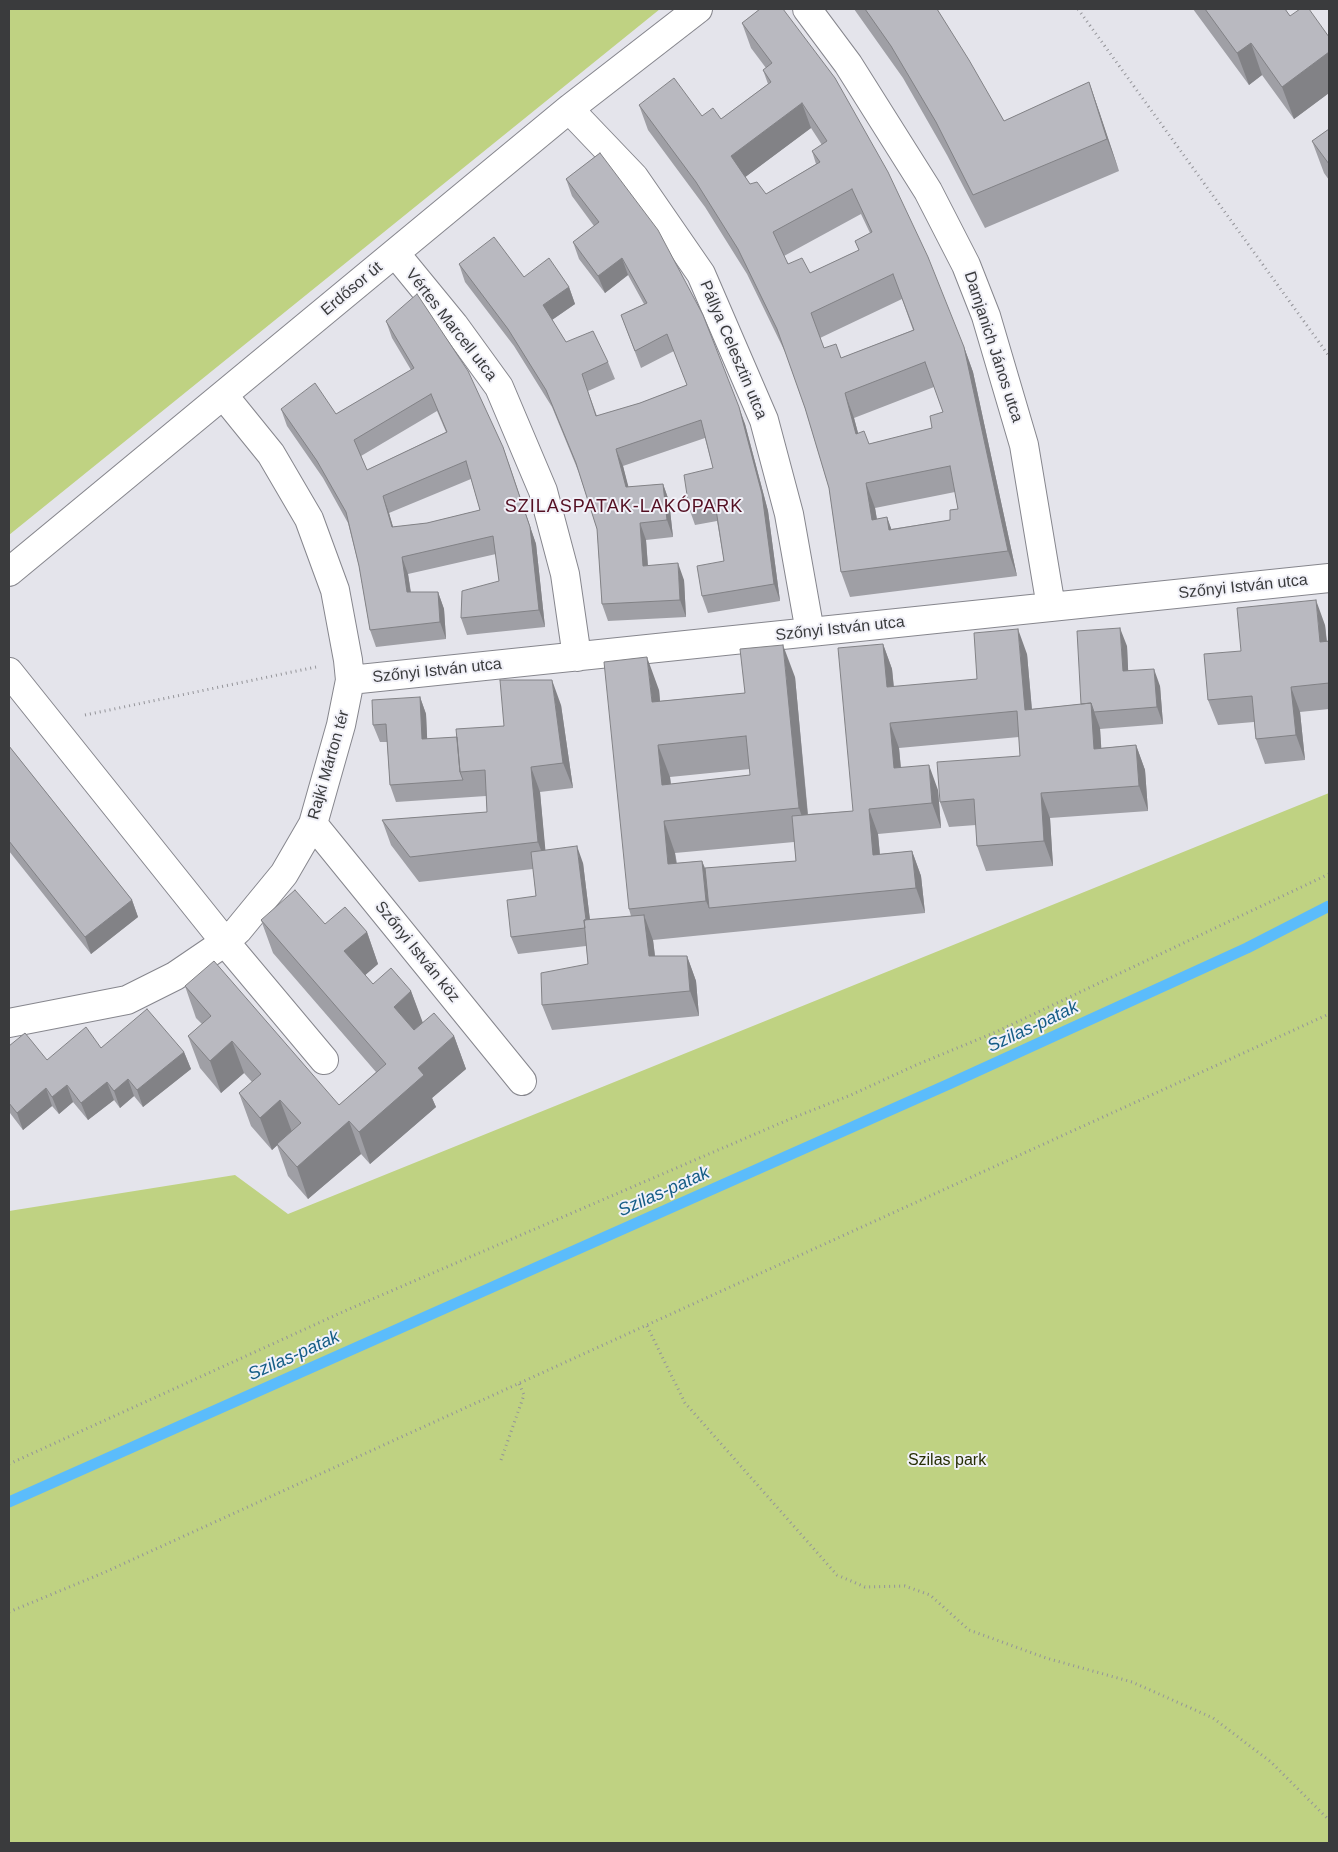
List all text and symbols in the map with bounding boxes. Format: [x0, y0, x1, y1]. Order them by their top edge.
street label: Erdősor út [318, 258, 386, 320]
street label: Vértes Marcell utca [401, 265, 501, 385]
street label: Damjanich János utca [960, 269, 1026, 425]
street label: Pállya Celesztin utca [695, 278, 771, 422]
district label: SZILASPATAK-LAKÓPARK [502, 496, 746, 518]
street label: Szőnyi István utca [1177, 571, 1309, 603]
street label: Szőnyi István utca [774, 613, 906, 645]
street label: Szőnyi István utca [371, 655, 503, 687]
street label: Rajki Márton tér [304, 708, 354, 822]
street label: Szőnyi István köz [370, 898, 464, 1006]
water label: Szilas-patak [984, 996, 1082, 1058]
water label: Szilas-patak [615, 1162, 713, 1222]
water label: Szilas-patak [245, 1326, 343, 1386]
park label: Szilas park [908, 1451, 986, 1471]

